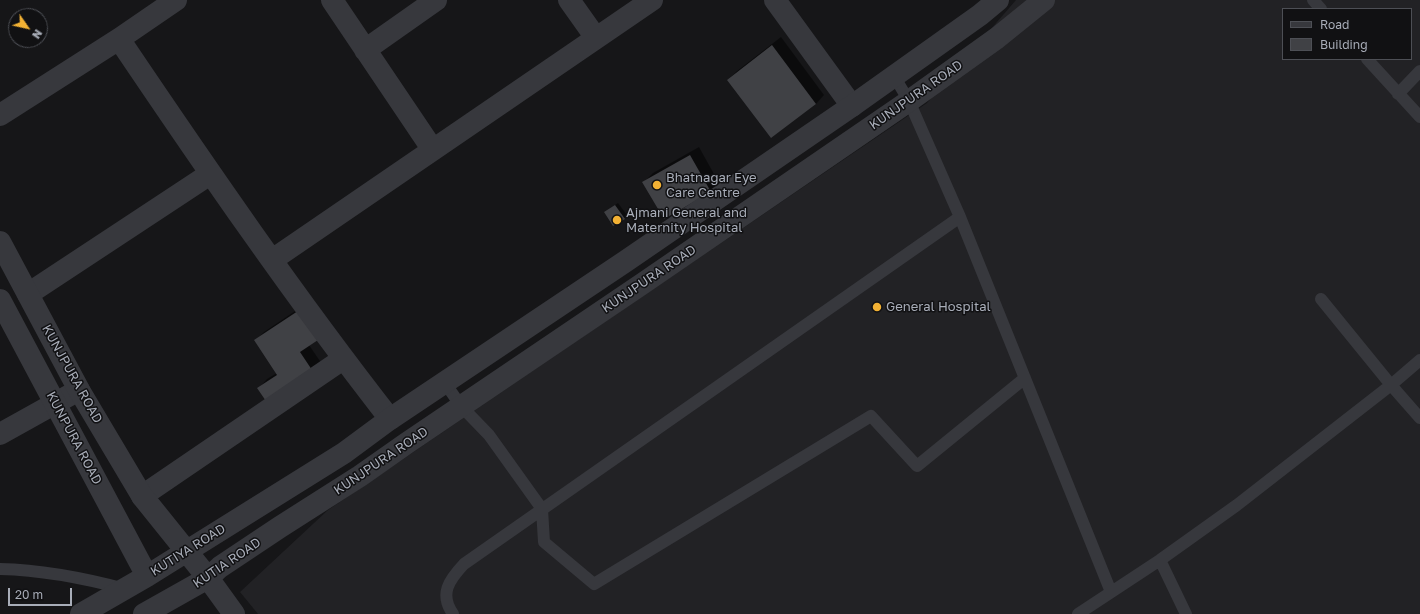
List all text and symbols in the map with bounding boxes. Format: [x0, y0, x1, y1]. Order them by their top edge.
north arrow [8, 8, 48, 48]
legend [1282, 8, 1412, 60]
text: Road [1320, 17, 1349, 32]
text: N [30, 27, 45, 42]
text: Building [1320, 37, 1368, 52]
street label: KUNJPURA ROAD [866, 57, 966, 133]
place label: Bhatnagar Eye Care Centre [666, 170, 756, 201]
marker: Bhatnagar Eye Care Centre [651, 179, 663, 191]
place label: Ajmani General and Maternity Hospital [626, 205, 747, 236]
marker: Ajmani General and Maternity Hospital [611, 214, 623, 226]
street label: KUNJPURA ROAD [599, 242, 699, 316]
place label: General Hospital [886, 299, 991, 315]
marker: General Hospital [871, 301, 883, 313]
street label: KUNJPURA ROAD [38, 322, 106, 426]
street label: KUNPURA ROAD [43, 389, 105, 487]
street label: KUNJPURA ROAD [331, 424, 431, 498]
street label: KUTIYA ROAD [148, 521, 228, 579]
street label: KUTIA ROAD [190, 535, 264, 591]
scale bar [10, 580, 74, 606]
text: 20 m [15, 587, 43, 602]

